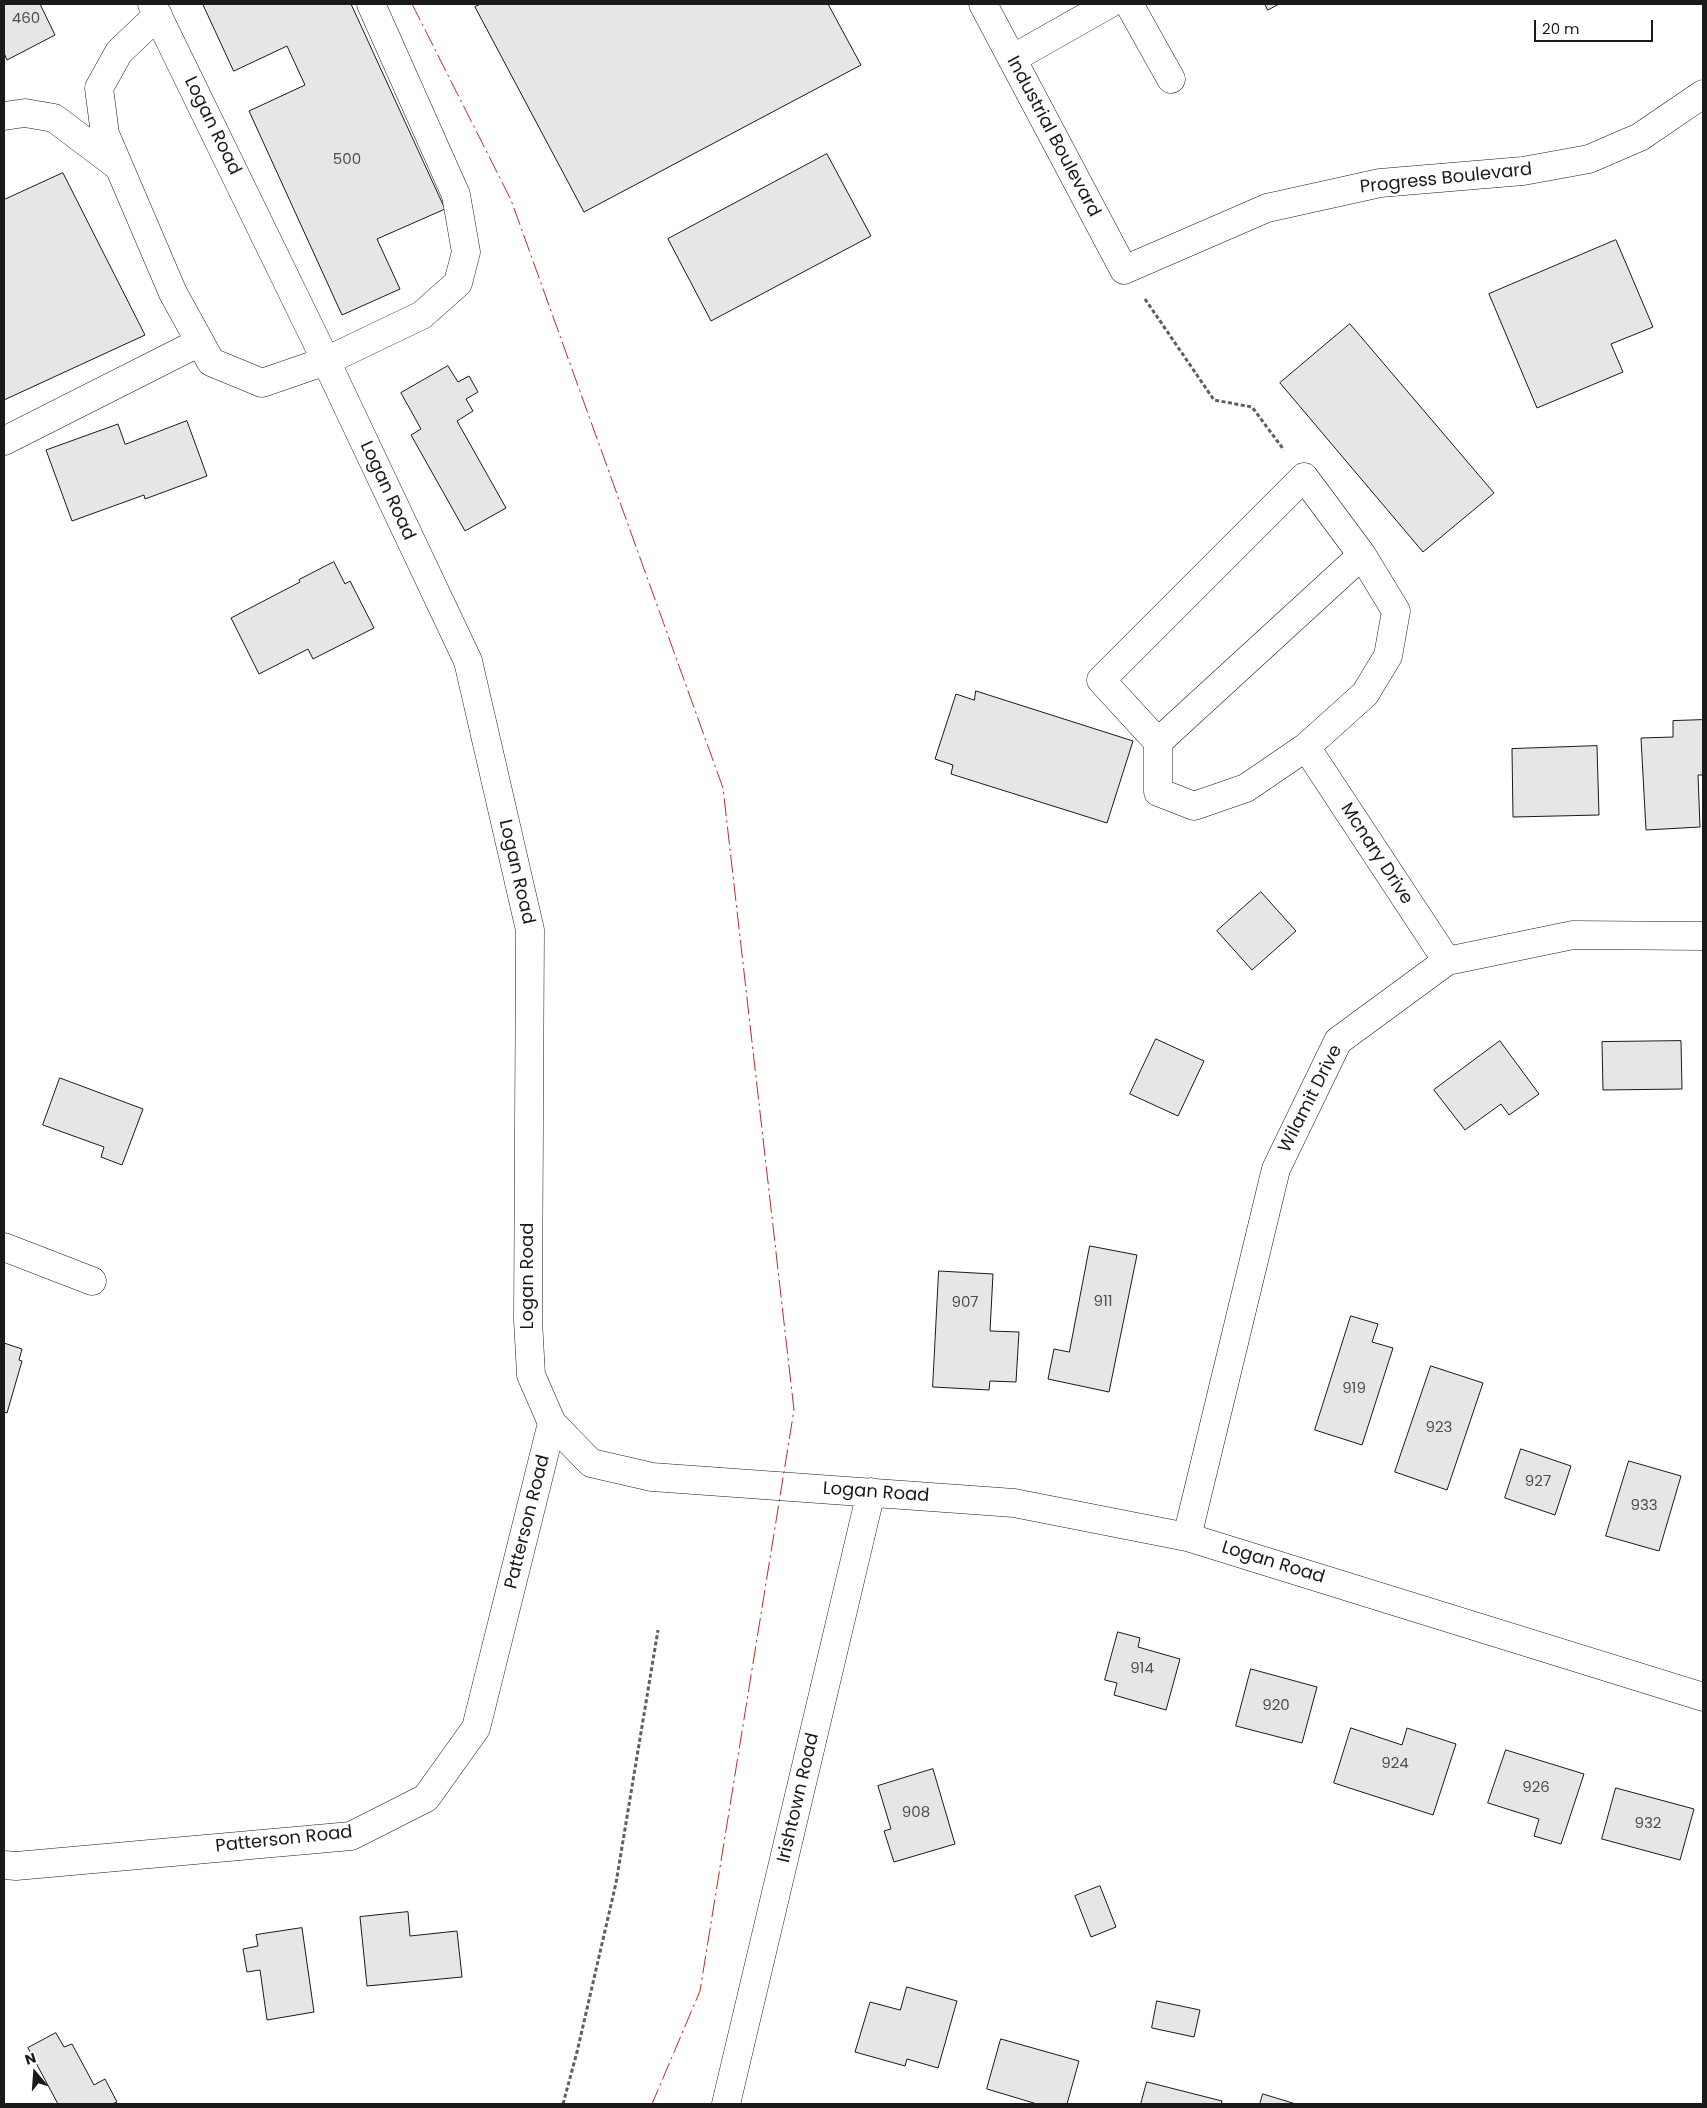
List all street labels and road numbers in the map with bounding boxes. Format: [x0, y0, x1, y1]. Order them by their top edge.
street label: Industrial Boulevard [1001, 53, 1105, 221]
street label: Logan Road [179, 73, 245, 179]
street label: Progress Boulevard [1359, 159, 1533, 199]
street label: Logan Road [355, 438, 419, 544]
street label: Mcnary Drive [1335, 799, 1417, 909]
street label: Logan Road [493, 818, 539, 926]
street label: Wilamit Drive [1275, 1042, 1347, 1156]
street label: Logan Road [517, 1223, 539, 1329]
street label: Patterson Road [501, 1453, 555, 1591]
street label: Logan Road [822, 1479, 930, 1507]
street label: Logan Road [1219, 1537, 1327, 1589]
street label: Irishtown Road [774, 1731, 824, 1865]
street label: Patterson Road [214, 1822, 354, 1858]

